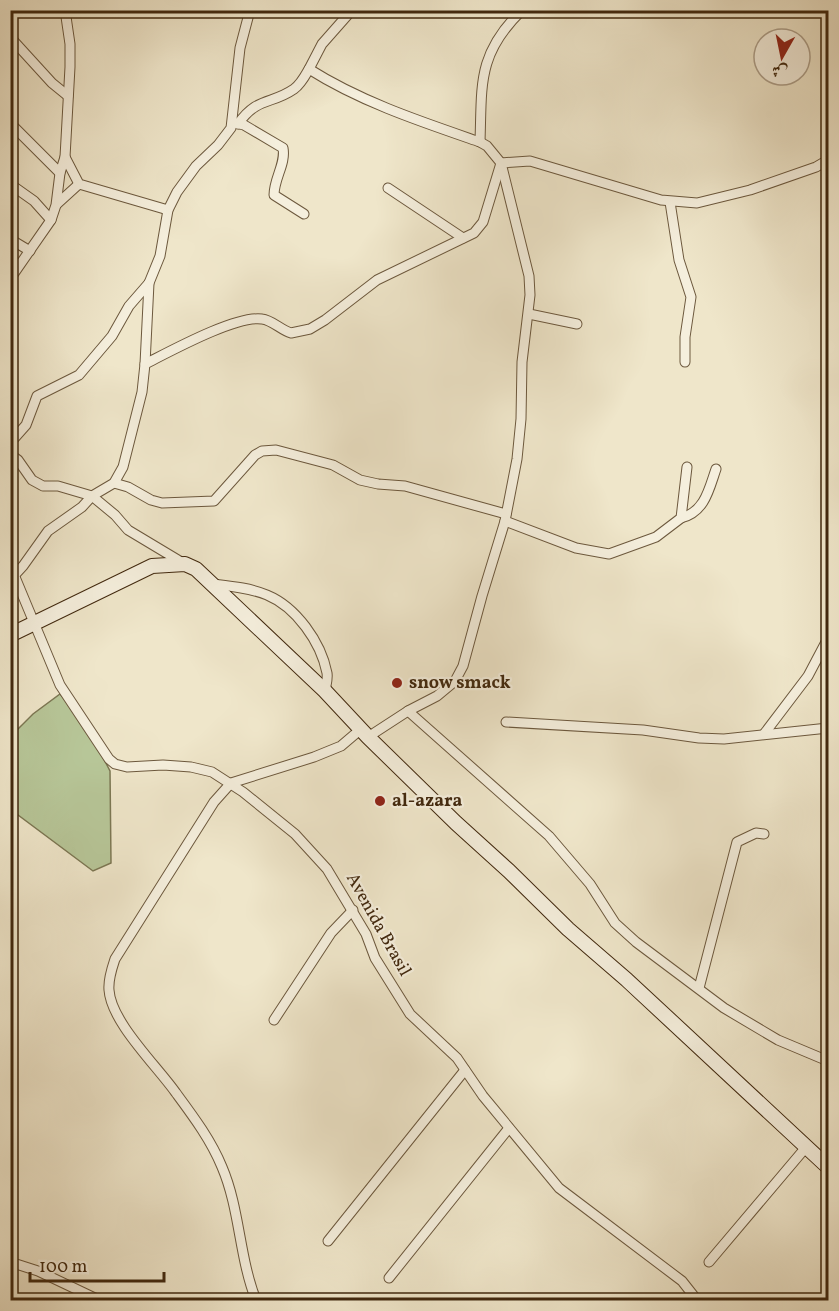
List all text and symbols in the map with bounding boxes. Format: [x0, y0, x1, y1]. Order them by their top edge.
north arrow [752, 27, 812, 87]
text: ش [770, 58, 790, 82]
place label: snow smack [409, 671, 511, 696]
marker: snow smack [390, 676, 404, 690]
place label: al-azara [392, 789, 463, 814]
marker: al-azara [373, 794, 387, 808]
street label: Avenida Brasil [339, 869, 417, 981]
scale bar [30, 1245, 164, 1283]
text: 100 m [39, 1255, 88, 1280]

